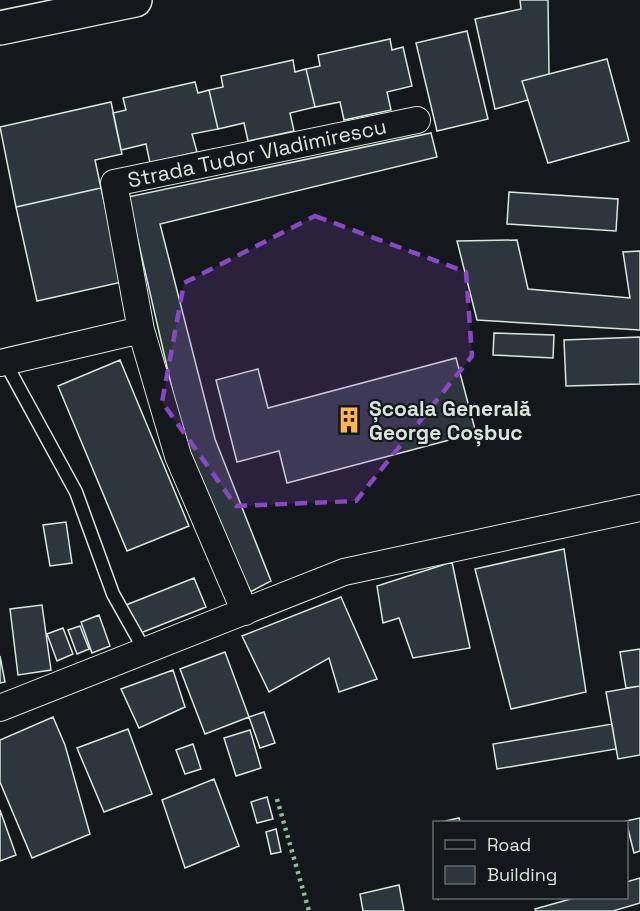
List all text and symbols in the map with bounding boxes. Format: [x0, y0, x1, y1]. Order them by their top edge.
street label: Strada Tudor Vladimirescu [125, 112, 389, 194]
place label: Școala Generală George Coșbuc [369, 395, 531, 447]
building icon: Școala Generală George Coșbuc [334, 405, 364, 435]
legend [433, 821, 628, 899]
text: Road [487, 833, 531, 856]
text: Building [487, 863, 557, 886]

